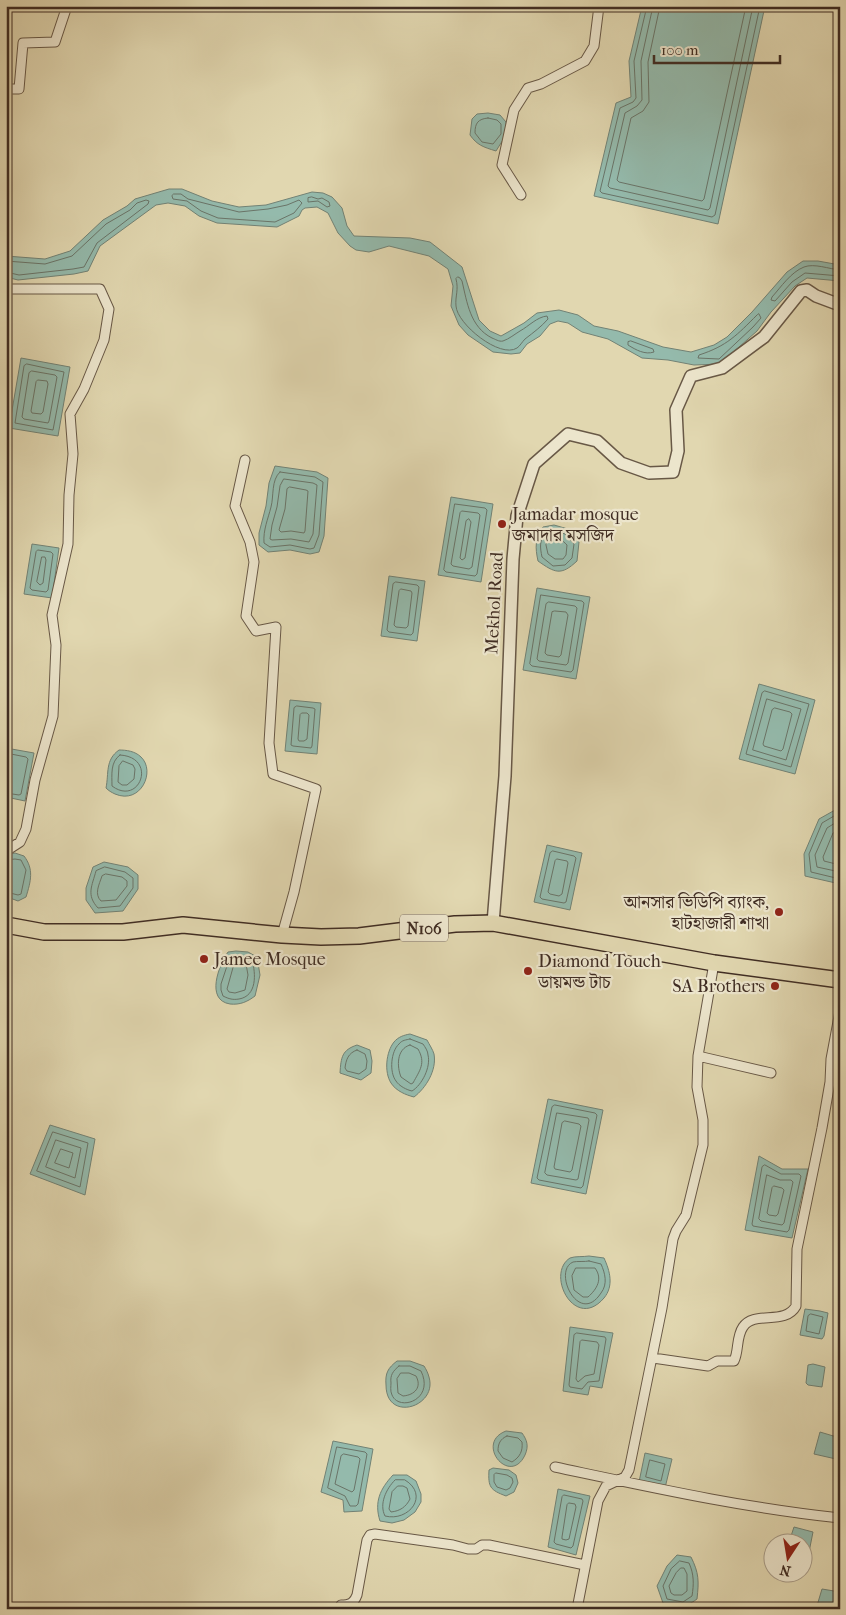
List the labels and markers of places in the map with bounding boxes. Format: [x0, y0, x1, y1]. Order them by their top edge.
place label: Jamadar mosque জমাদার মসজিদ [510, 504, 639, 546]
marker: Jamadar mosque জমাদার মসজিদ [496, 518, 508, 530]
place label: আনসার ভিডিপি ব্যাংক, হাটহাজারী শাখা [623, 892, 769, 934]
marker: আনসার ভিডিপি ব্যাংক, হাটহাজারী শাখা [773, 906, 785, 918]
place label: Jamee Mosque [212, 949, 326, 970]
place label: Diamond Touch ডায়মন্ড টাচ [537, 951, 661, 993]
marker: Jamee Mosque [198, 953, 210, 965]
marker: Diamond Touch ডায়মন্ড টাচ [522, 965, 534, 977]
place label: SA Brothers [672, 976, 765, 997]
marker: SA Brothers [769, 980, 781, 992]

